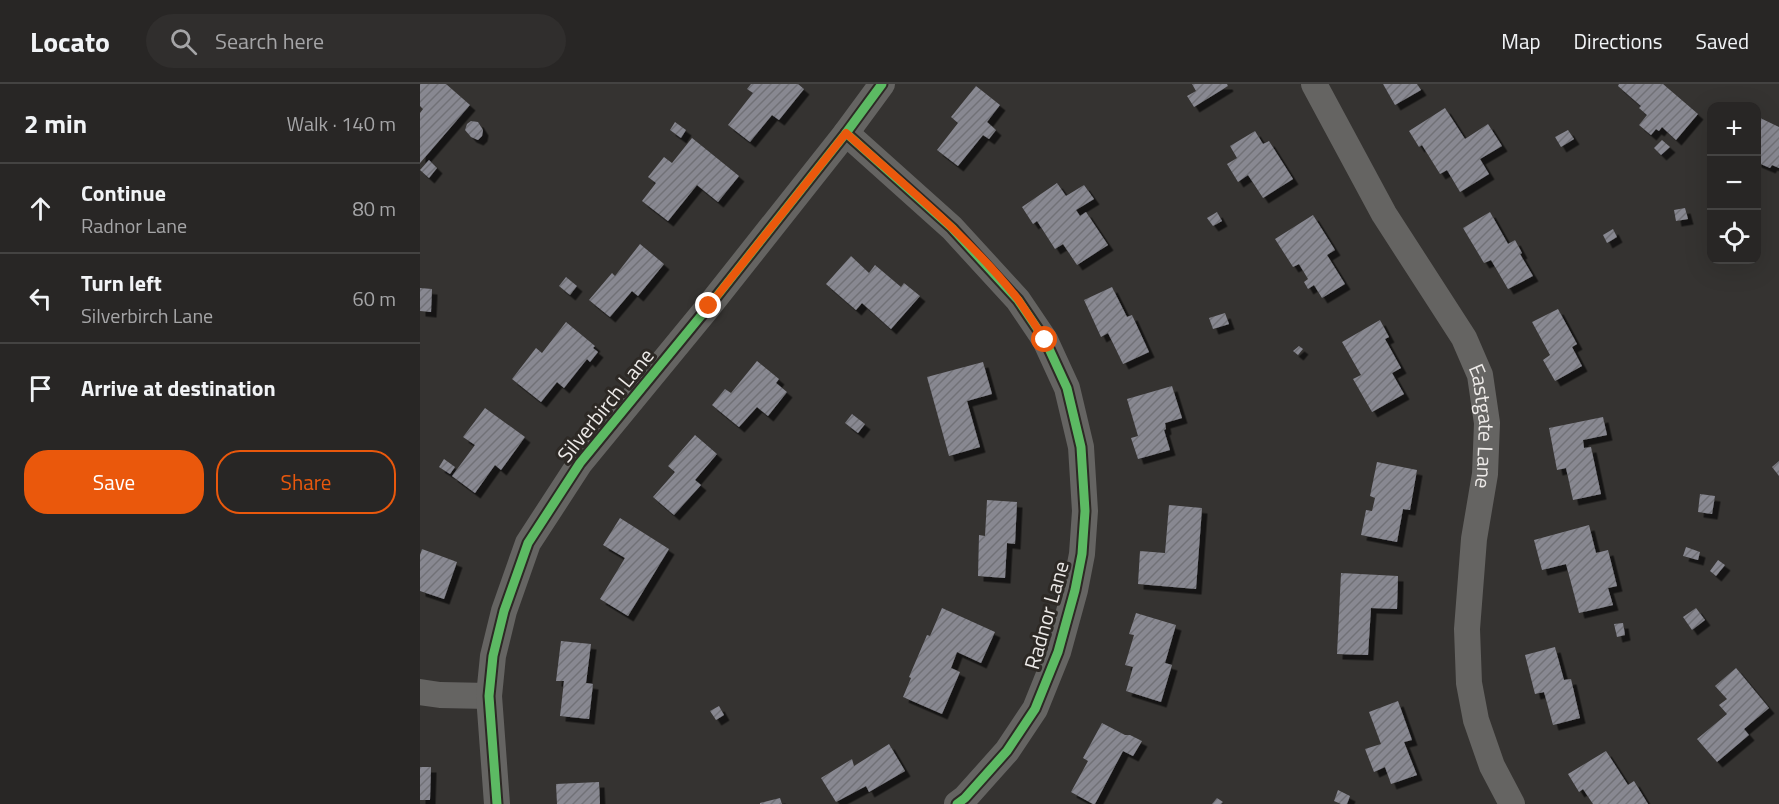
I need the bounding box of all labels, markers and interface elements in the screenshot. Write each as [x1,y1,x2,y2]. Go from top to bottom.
search box [146,14,566,68]
text: Locato [30,20,110,63]
text: Search here [215,24,324,58]
icon: search [167,25,200,58]
text: Map [1501,25,1541,57]
text: Directions [1574,25,1663,57]
text: Saved [1696,25,1749,57]
map controls [1707,102,1761,264]
button: + [1707,102,1761,156]
text: 2 min [24,104,87,143]
text: Walk · 140 m [287,108,396,139]
button: − [1707,156,1761,210]
text: Continue [81,176,166,210]
icon: ahead [24,192,57,225]
text: 80 m [352,193,396,224]
text: Radnor Lane [81,210,187,241]
button: locate [1707,210,1761,264]
text: Turn left [81,266,162,300]
icon: left [24,282,57,315]
text: 60 m [352,283,396,314]
route end [695,292,721,318]
text: Silverbirch Lane [81,300,213,331]
route start [1031,326,1057,352]
street label: Silverbirch Lane [549,341,661,469]
street label: Eastgate Lane [1461,358,1503,491]
text: Arrive at destination [81,371,276,405]
icon: arrive [24,372,57,405]
button: Save [24,450,204,514]
button: Share [216,450,396,514]
street label: Radnor Lane [1015,557,1077,673]

